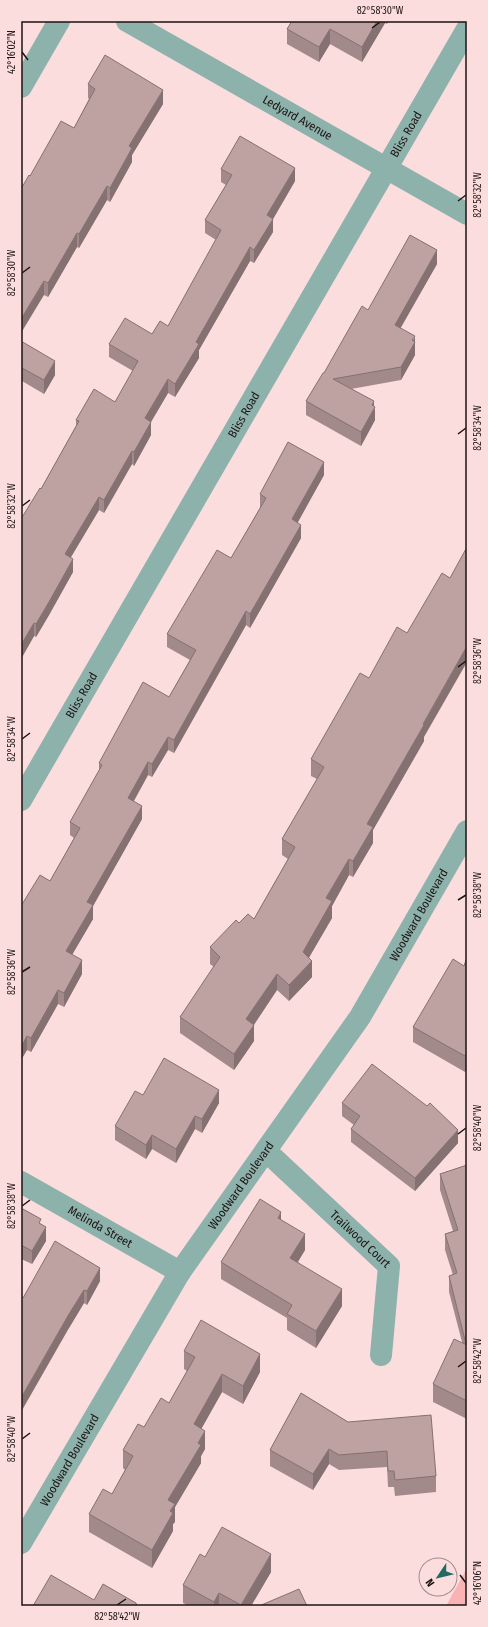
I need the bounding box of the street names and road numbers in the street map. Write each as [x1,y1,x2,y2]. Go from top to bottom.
street label: Ledyard Avenue [260,92,335,143]
street label: Bliss Road [387,109,425,160]
street label: Bliss Road [225,389,263,440]
street label: Bliss Road [63,670,100,721]
street label: Woodward Boulevard [387,866,451,964]
street label: Woodward Boulevard [205,1139,277,1232]
street label: Melinda Street [66,1203,135,1251]
street label: Trailwood Court [327,1208,393,1271]
street label: Woodward Boulevard [37,1412,102,1509]

